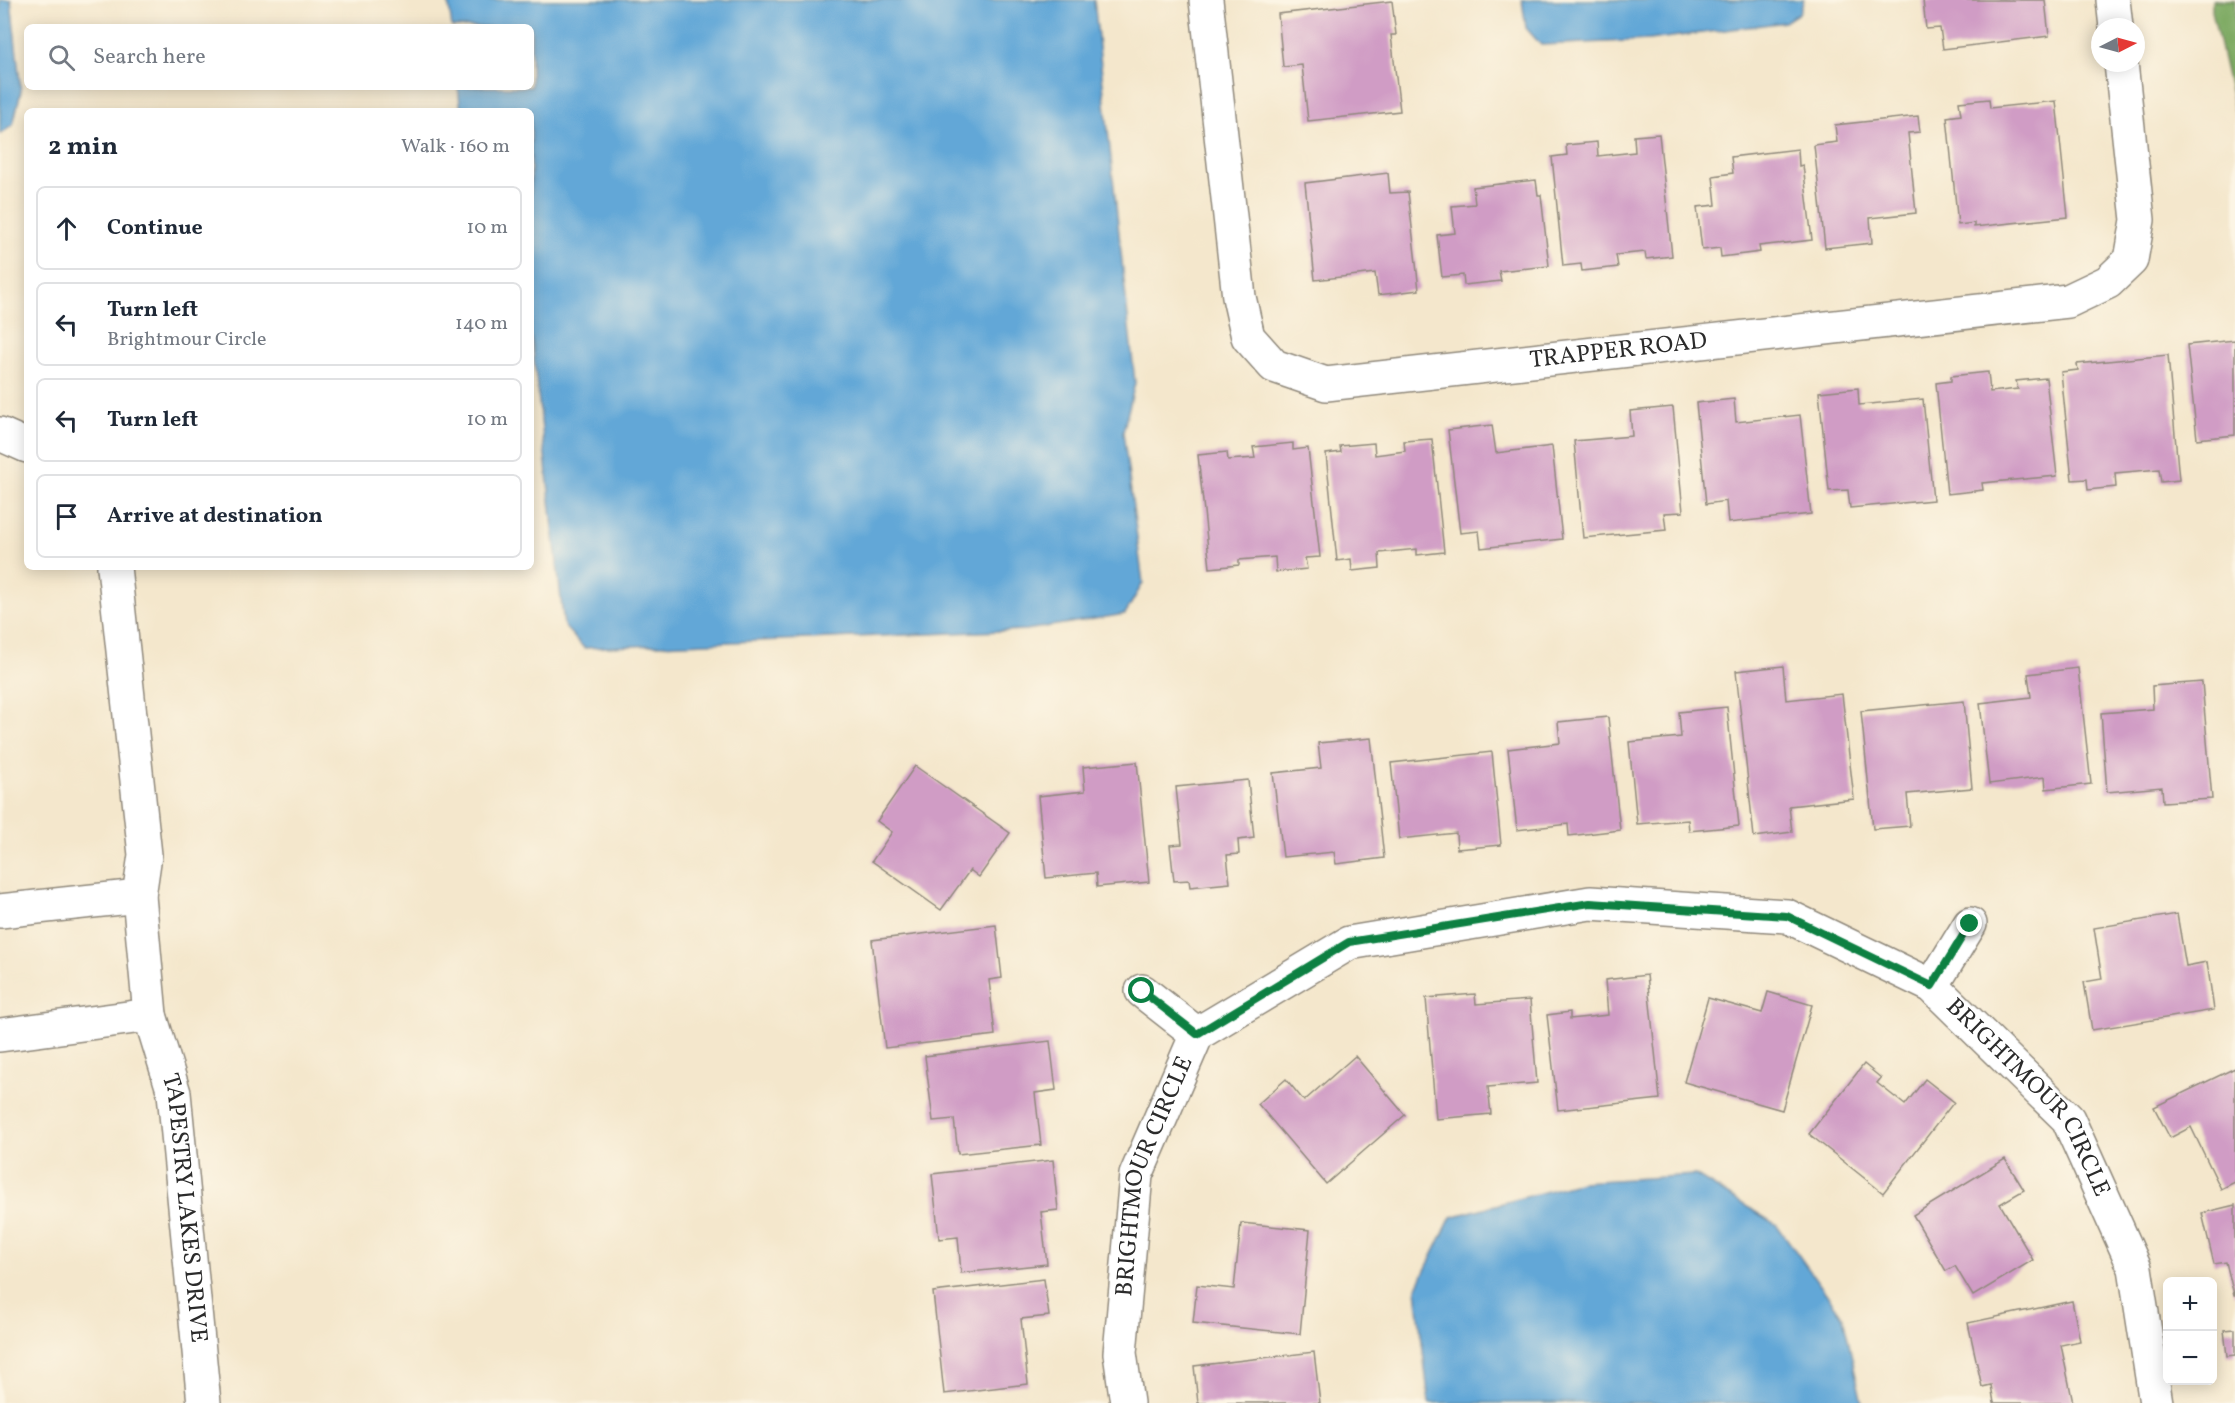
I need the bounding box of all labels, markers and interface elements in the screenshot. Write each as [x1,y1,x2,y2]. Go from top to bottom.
north arrow [2091,18,2145,72]
search box [24,24,534,90]
icon: search [45,41,78,74]
text: Search here [93,42,206,73]
text: 2 min [48,129,118,165]
text: Walk · 160 m [401,133,510,161]
icon: ahead [50,212,83,245]
text: Continue [107,213,203,244]
text: 10 m [467,214,508,242]
text: Turn left [107,295,198,326]
icon: left [50,308,83,341]
text: 140 m [455,310,508,338]
street label: TRAPPER ROAD [1528,324,1709,378]
text: Brightmour Circle [107,326,266,354]
icon: left [50,404,83,437]
text: Turn left [107,405,198,436]
text: 10 m [467,406,508,434]
icon: arrive [50,500,83,533]
text: Arrive at destination [107,501,323,532]
route end [1956,910,1982,936]
route start [1128,977,1154,1003]
street label: BRIGHTMOUR CIRCLE [1938,991,2118,1202]
street label: BRIGHTMOUR CIRCLE [1108,1051,1202,1298]
street label: TAPESTRY LAKES DRIVE [152,1069,215,1344]
map controls [2163,1277,2217,1385]
button: + [2163,1277,2217,1331]
button: − [2163,1331,2217,1385]

